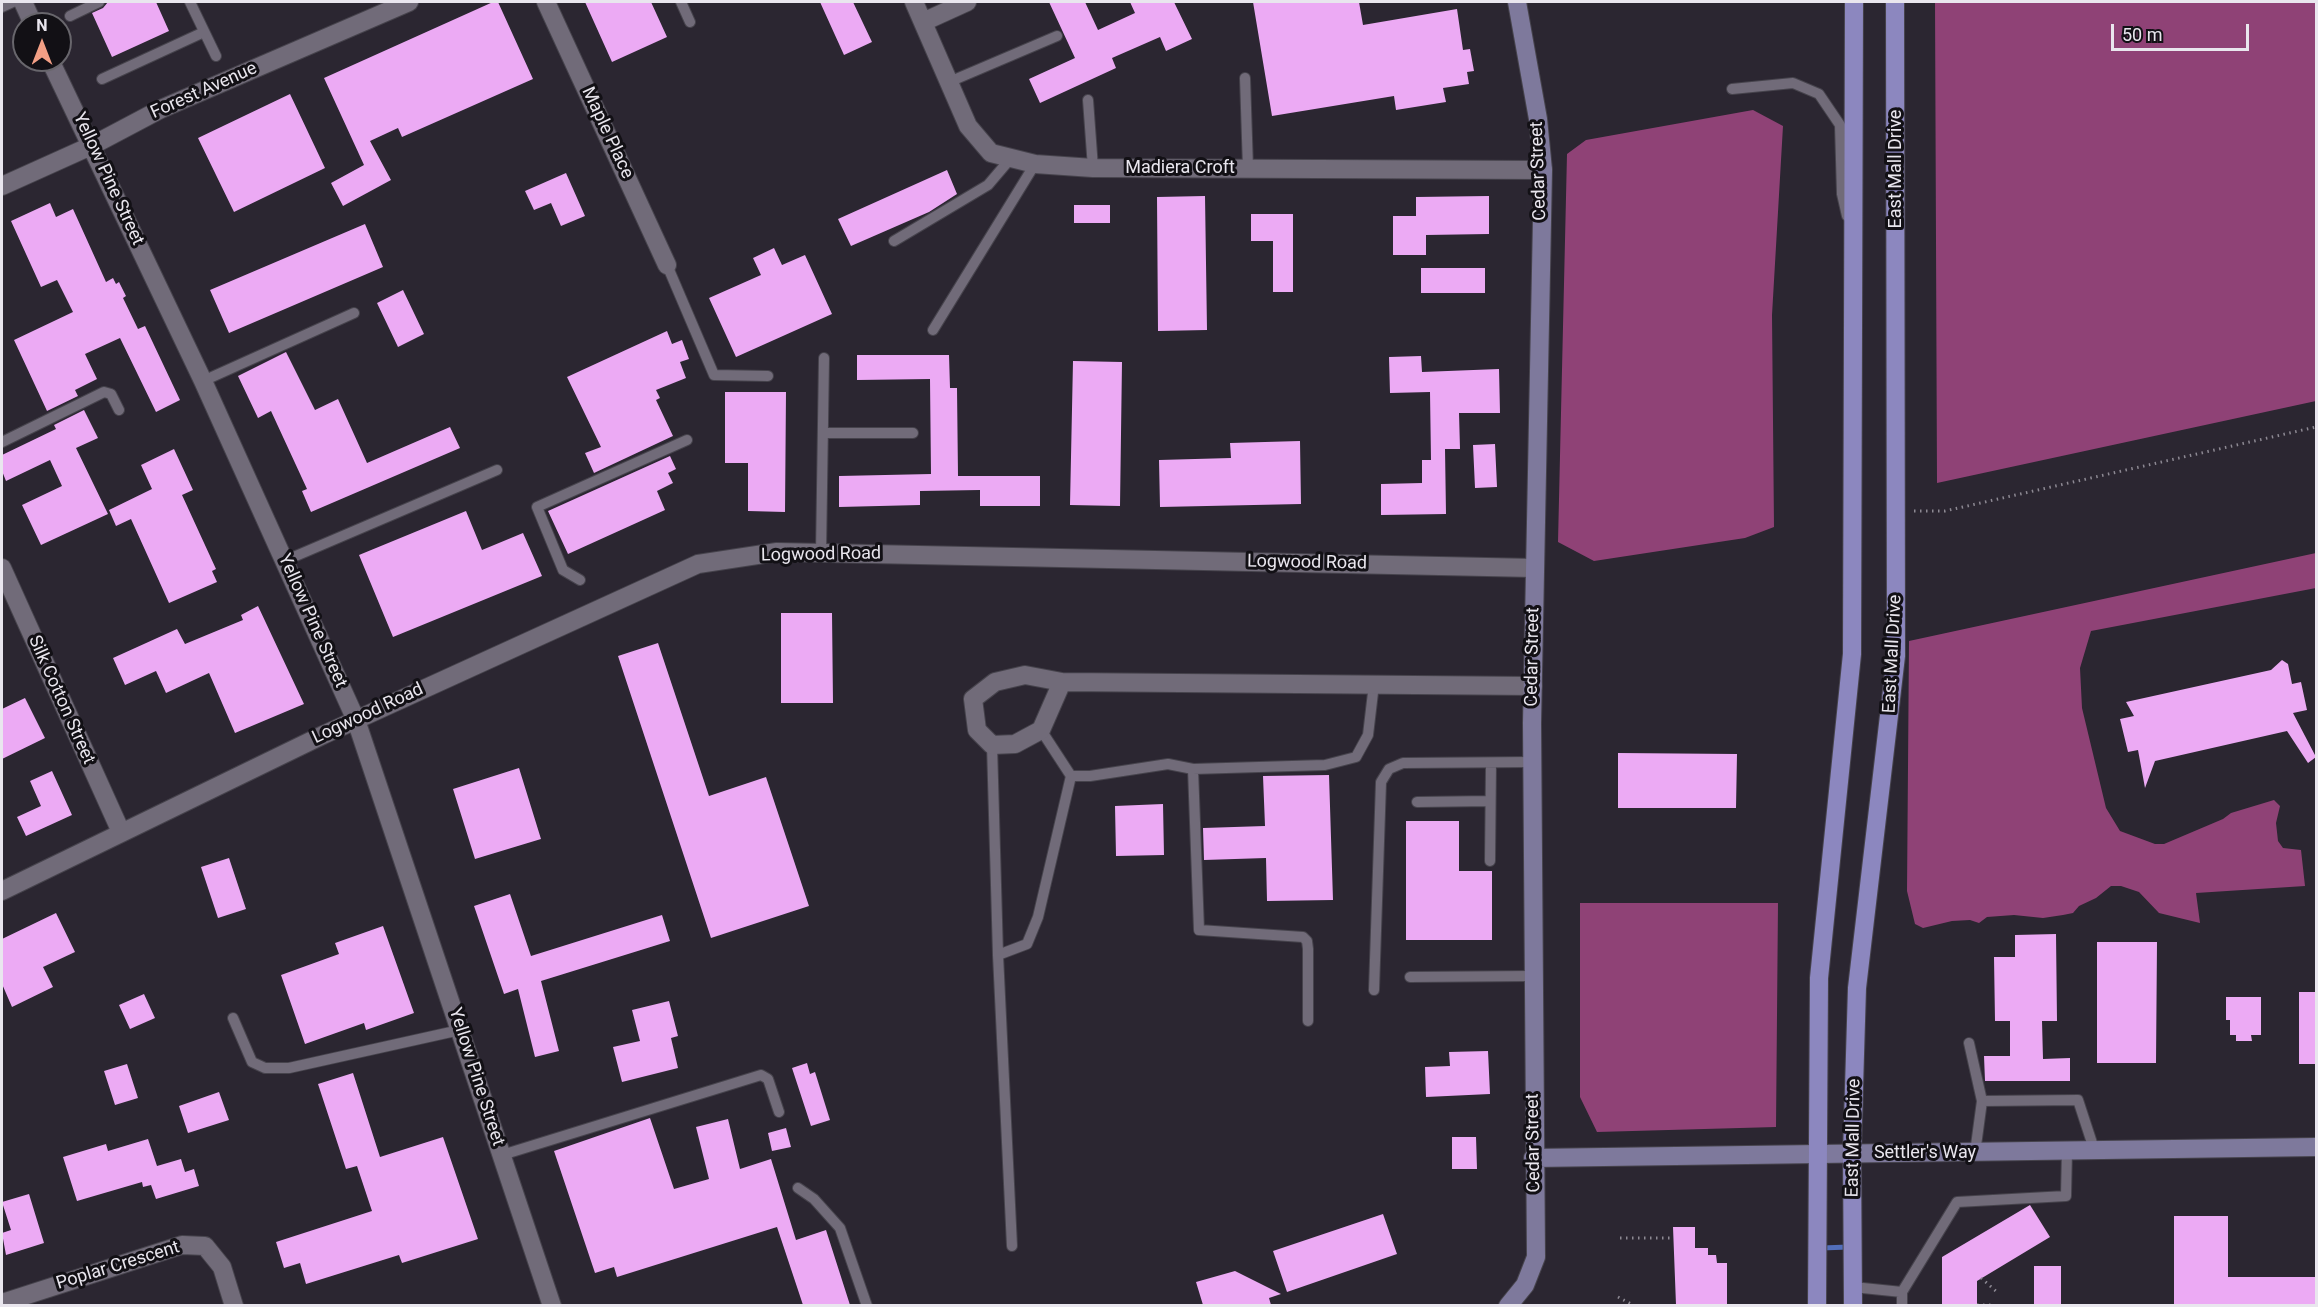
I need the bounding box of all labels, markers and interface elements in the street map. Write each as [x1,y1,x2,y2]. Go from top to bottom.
north arrow [12,12,72,72]
scale bar [2114,12,2252,50]
text: N [36,16,48,35]
text: 50 m [2122,24,2162,45]
street label: Forest Avenue [148,58,260,124]
street label: Maple Place [576,84,638,182]
street label: Yellow Pine Street [68,109,148,249]
street label: East Mall Drive [1885,110,1907,228]
street label: Cedar Street [1526,121,1552,221]
street label: Madiera Croft [1125,157,1235,179]
street label: Logwood Road [761,543,881,567]
street label: Yellow Pine Street [273,551,351,691]
street label: Logwood Road [1247,551,1367,575]
street label: East Mall Drive [1879,594,1907,714]
street label: Cedar Street [1521,607,1545,707]
street label: Silk Cotton Street [23,632,99,768]
street label: Logwood Road [309,679,427,749]
street label: Yellow Pine Street [443,1005,509,1149]
street label: East Mall Drive [1842,1078,1866,1198]
street label: Cedar Street [1522,1093,1546,1193]
street label: Settler's Way [1874,1142,1976,1164]
street label: Poplar Crescent [54,1237,182,1295]

